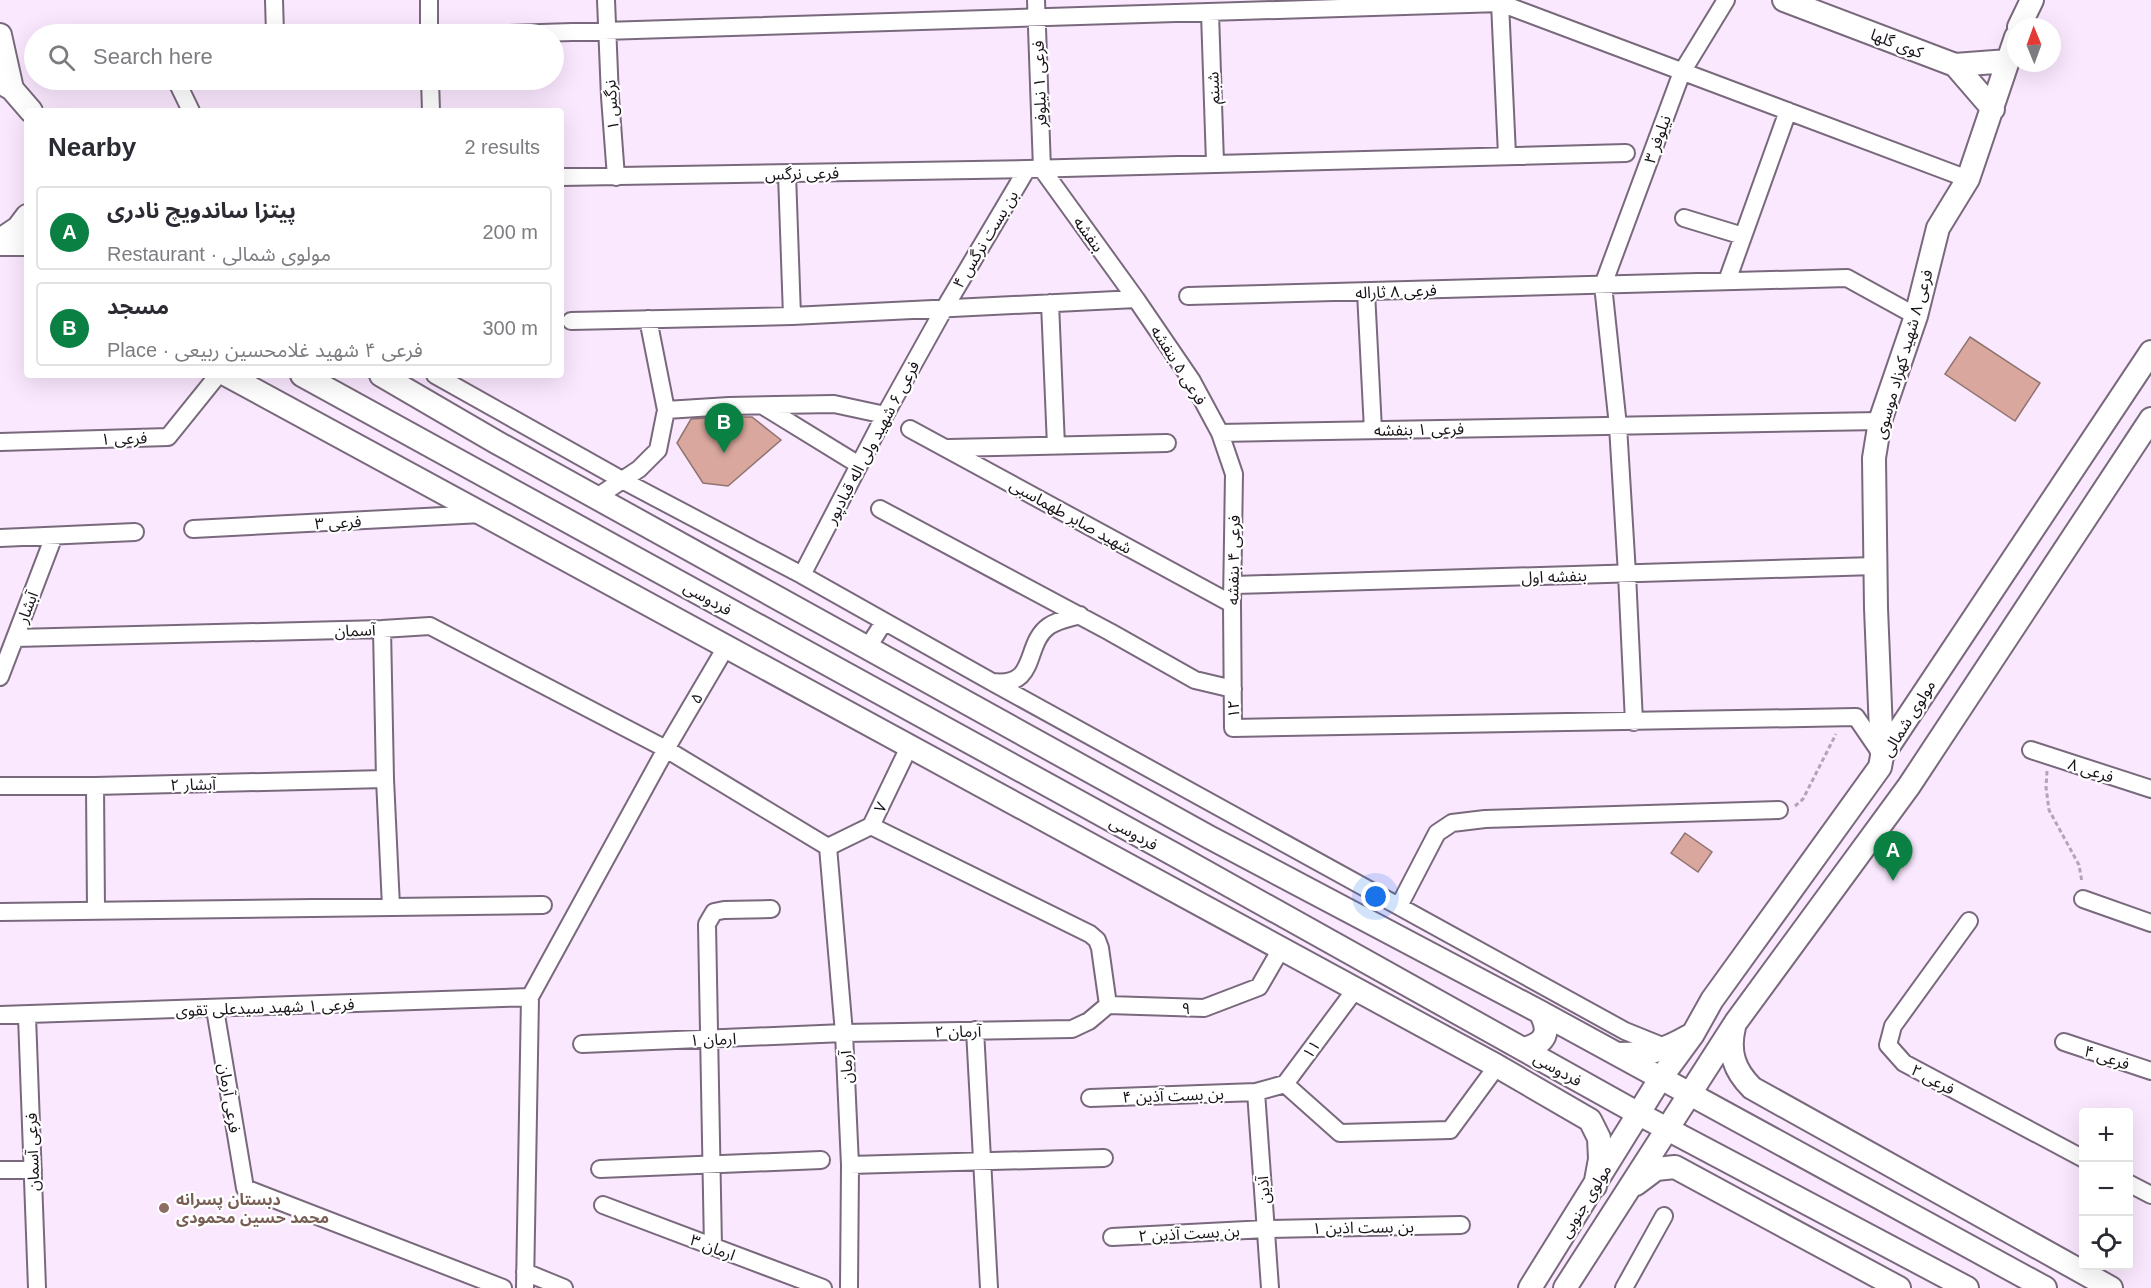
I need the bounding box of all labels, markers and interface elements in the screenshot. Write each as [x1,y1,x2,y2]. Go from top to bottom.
north arrow [2007,18,2061,72]
search box [24,24,564,90]
street label: کوی گلها [1868,26,1926,62]
street label: فرعی ۱ نیلوفر [1029,40,1051,129]
icon: search [45,41,78,74]
text: Search here [93,44,213,69]
street label: شبنم [1204,71,1227,105]
street label: نرگس ۱ [601,79,623,131]
street label: نیلوفر ۳ [1641,113,1675,166]
text: Nearby [48,132,136,162]
text: 2 results [464,136,540,158]
street label: فرعی نرگس [765,164,839,184]
street label: بن بست نرگس ۴ [950,187,1022,292]
text: پیتزا ساندویچ نادری [107,198,296,223]
street label: بنفشه [1070,213,1107,255]
text: A [62,221,77,243]
text: 200 m [482,221,538,243]
text: Restaurant · مولوی شمالی [107,243,331,265]
street label: فرعی ۸ شهید کهزاد موسوی [1871,268,1937,441]
street label: فرعی ۸ ثاراله [1355,282,1437,302]
text: مسجد [107,294,169,319]
text: B [62,317,77,339]
text: 300 m [482,317,538,339]
street label: فرعی ۵ بنفشه [1147,323,1210,408]
text: Place · فرعی ۴ شهید غلامحسین ربیعی [107,339,423,361]
street label: فرعی ۶ شهید ولی اله قبادپور [822,358,924,528]
pin: B [704,404,744,453]
street label: فرعی ۱ بنفشه [1374,420,1464,440]
street label: فرعی ۱ [100,429,148,449]
street label: شهید صابر طهماسبی [1006,476,1135,558]
street label: فرعی ۳ [314,513,362,533]
street label: فرعی ۴ بنفشه [1224,515,1244,605]
street label: بنفشه اول [1521,567,1587,588]
street label: فردوسی [680,578,735,619]
street label: آبشار [13,588,43,627]
street label: آسمان [334,621,377,641]
street label: مولوی شمالی [1878,677,1939,760]
street label: ۵ [687,690,706,707]
street label: ۱۲ [1225,700,1242,718]
street label: فرعی ۸ [2066,755,2116,787]
street label: آبشار ۲ [170,776,217,794]
street label: ۷ [871,799,890,815]
street label: فردوسی [1106,813,1161,854]
pin: A [1874,832,1912,881]
your location [1361,882,1390,911]
street label: فرعی ۱ شهید سیدعلی تقوی [175,996,355,1020]
street label: ۹ [1181,1000,1191,1017]
street label: آرمان ۲ [935,1023,983,1041]
street label: ارمان ۱ [689,1030,737,1050]
street label: ۱۱ [1299,1037,1324,1062]
street label: فرعی ۴ [2082,1042,2132,1074]
street label: آرمان [837,1049,857,1084]
street label: فردوسی [1530,1049,1585,1090]
street label: فرعی ۲ [1908,1061,1957,1099]
street label: فرعی آرمان [215,1062,243,1134]
street label: بن بست آذین ۴ [1122,1085,1224,1107]
map controls [2079,1108,2133,1270]
button: + [2079,1108,2133,1162]
street label: فرعی آسمان [23,1112,43,1192]
street label: مولوی جنوبی [1556,1162,1615,1241]
button: − [2079,1162,2133,1216]
street label: آذین [1254,1174,1274,1204]
place label: دبستان پسرانه محمد حسین محمودی [176,1191,329,1227]
marker: دبستان پسرانه محمد حسین محمودی [157,1201,171,1215]
button: locate [2079,1216,2133,1270]
street label: بن بست اذین ۱ [1312,1218,1414,1238]
street label: بن بست آذین ۲ [1138,1222,1240,1246]
street label: ارمان ۳ [688,1231,738,1265]

